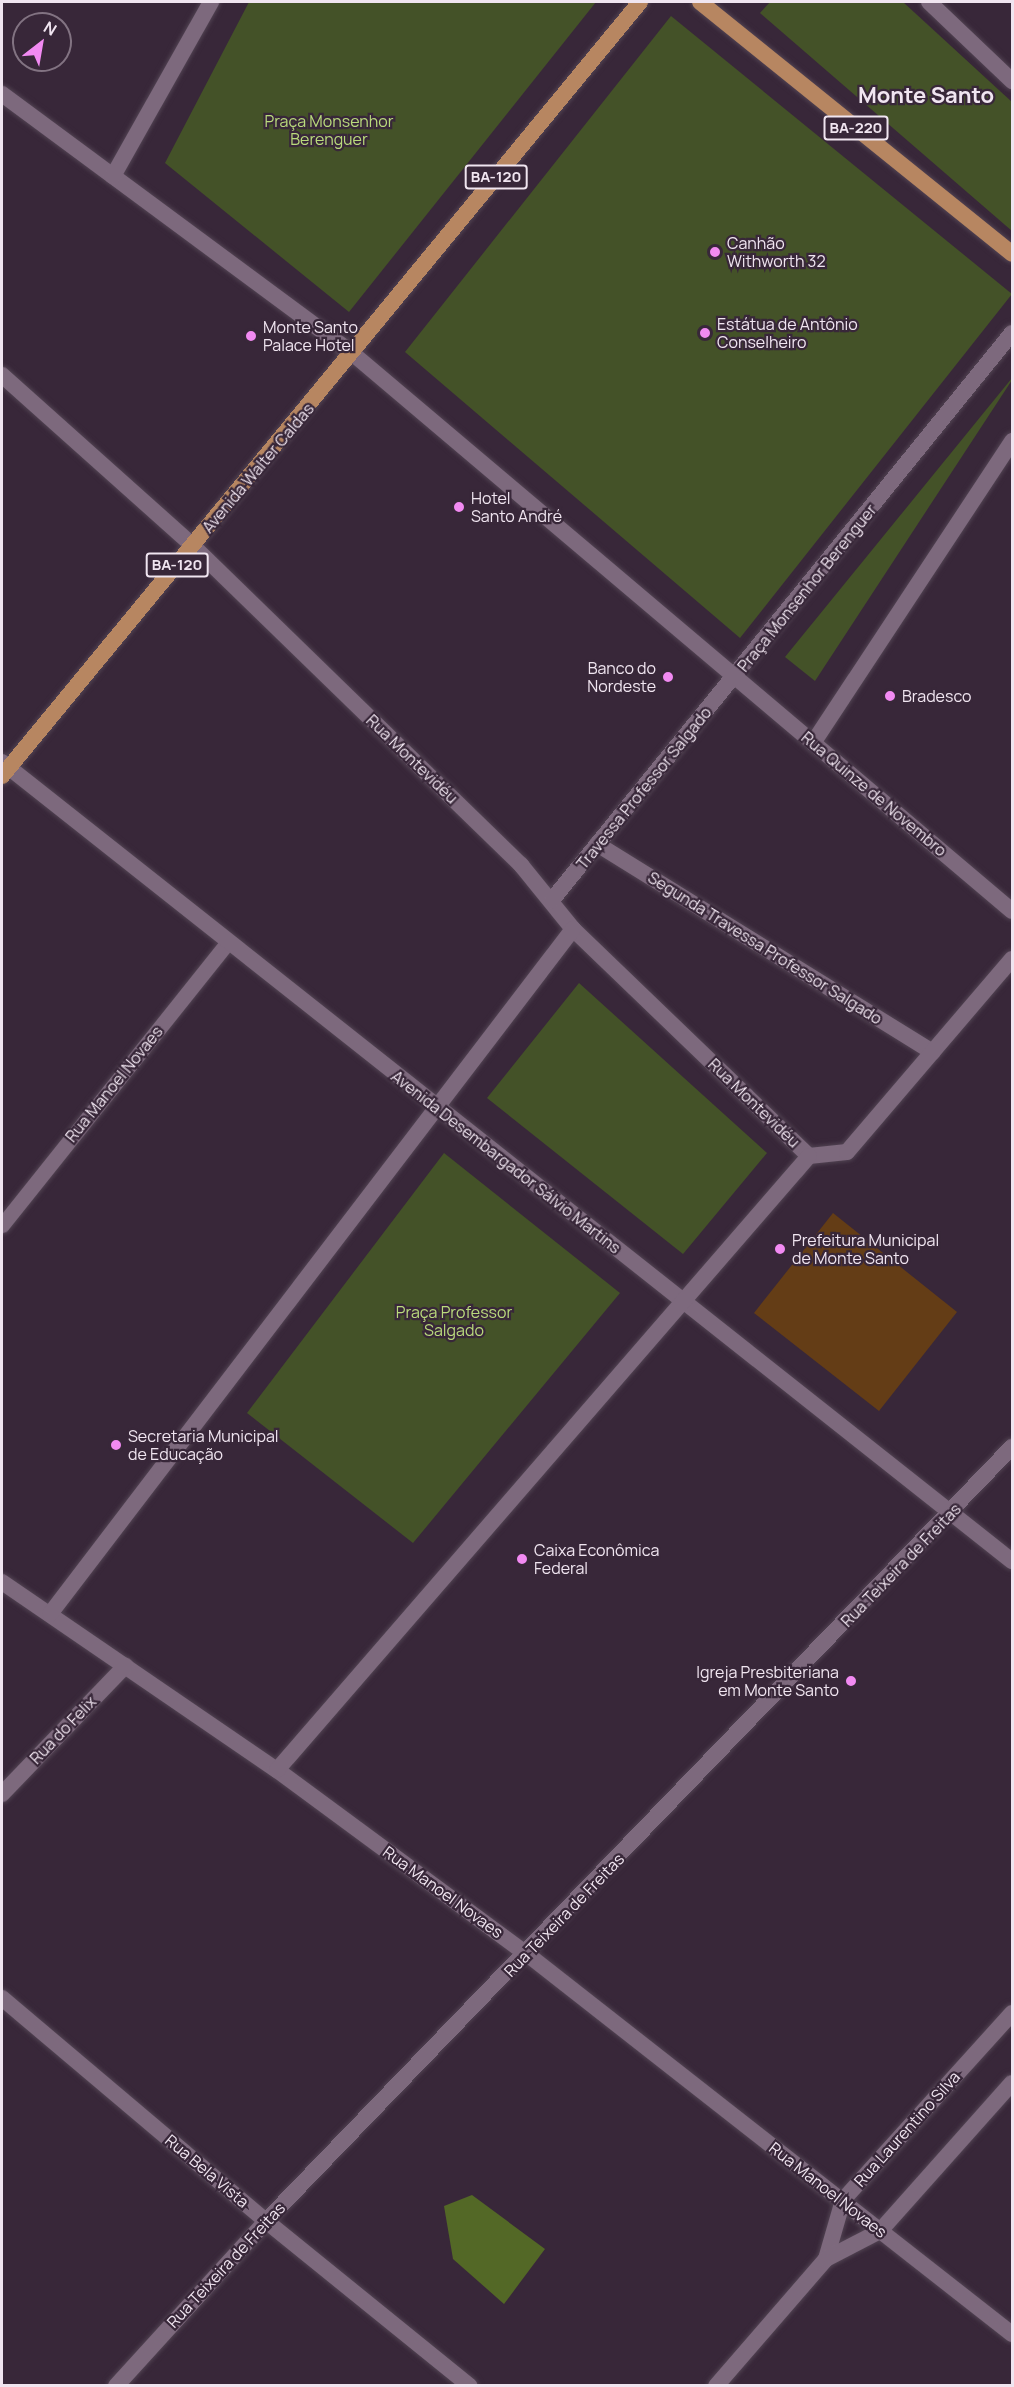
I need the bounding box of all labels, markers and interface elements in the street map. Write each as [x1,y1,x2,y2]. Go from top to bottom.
north arrow [12,12,72,72]
text: N [40,16,61,41]
district label: Monte Santo [858,83,994,109]
park label: Praça Monsenhor Berenguer [264,111,394,149]
road number: BA-220 [823,116,889,140]
road number: BA-120 [464,165,528,189]
place label: Canhão Withworth 32 [727,233,826,271]
marker: Canhão Withworth 32 [708,245,722,259]
place label: Estátua de Antônio Conselheiro [717,314,858,352]
place label: Monte Santo Palace Hotel [263,317,358,355]
marker: Estátua de Antônio Conselheiro [698,326,712,340]
marker: Monte Santo Palace Hotel [244,329,258,343]
street label: Avenida Walter Caldas [198,399,318,537]
place label: Hotel Santo André [471,488,562,526]
marker: Hotel Santo André [452,500,466,514]
street label: Praça Monsenhor Berenguer [734,500,880,676]
road number: BA-120 [146,553,208,577]
place label: Banco do Nordeste [587,658,656,696]
marker: Banco do Nordeste [661,670,675,684]
place label: Bradesco [902,686,971,706]
marker: Bradesco [883,689,897,703]
street label: Travessa Professor Salgado [573,703,715,873]
street label: Rua Montevidéu [362,711,462,807]
street label: Rua Quinze de Novembro [798,728,950,860]
street label: Segunda Travessa Professor Salgado [644,868,886,1028]
street label: Rua Manoel Novaes [61,1022,167,1146]
street label: Rua Montevidéu [704,1055,804,1151]
street label: Avenida Desembargador Sálvio Martins [388,1067,624,1257]
place label: Prefeitura Municipal de Monte Santo [792,1230,939,1268]
marker: Prefeitura Municipal de Monte Santo [773,1242,787,1256]
park label: Praça Professor Salgado [396,1302,512,1340]
place label: Secretaria Municipal de Educação [128,1426,279,1464]
marker: Secretaria Municipal de Educação [109,1438,123,1452]
street label: Rua Teixeira de Freitas [837,1499,965,1631]
place label: Caixa Econômica Federal [534,1540,659,1578]
marker: Caixa Econômica Federal [515,1552,529,1566]
place label: Igreja Presbiteriana em Monte Santo [696,1662,839,1700]
marker: Igreja Presbiteriana em Monte Santo [844,1674,858,1688]
street label: Rua do Felix [26,1692,100,1768]
street label: Rua Manoel Novaes [379,1842,507,1942]
street label: Rua Teixeira de Freitas [500,1849,628,1981]
street label: Rua Laurentino Silva [850,2067,964,2191]
street label: Rua Bela Vista [161,2130,253,2212]
street label: Rua Manoel Novaes [766,2138,890,2242]
street label: Rua Teixeira de Freitas [163,2198,289,2332]

